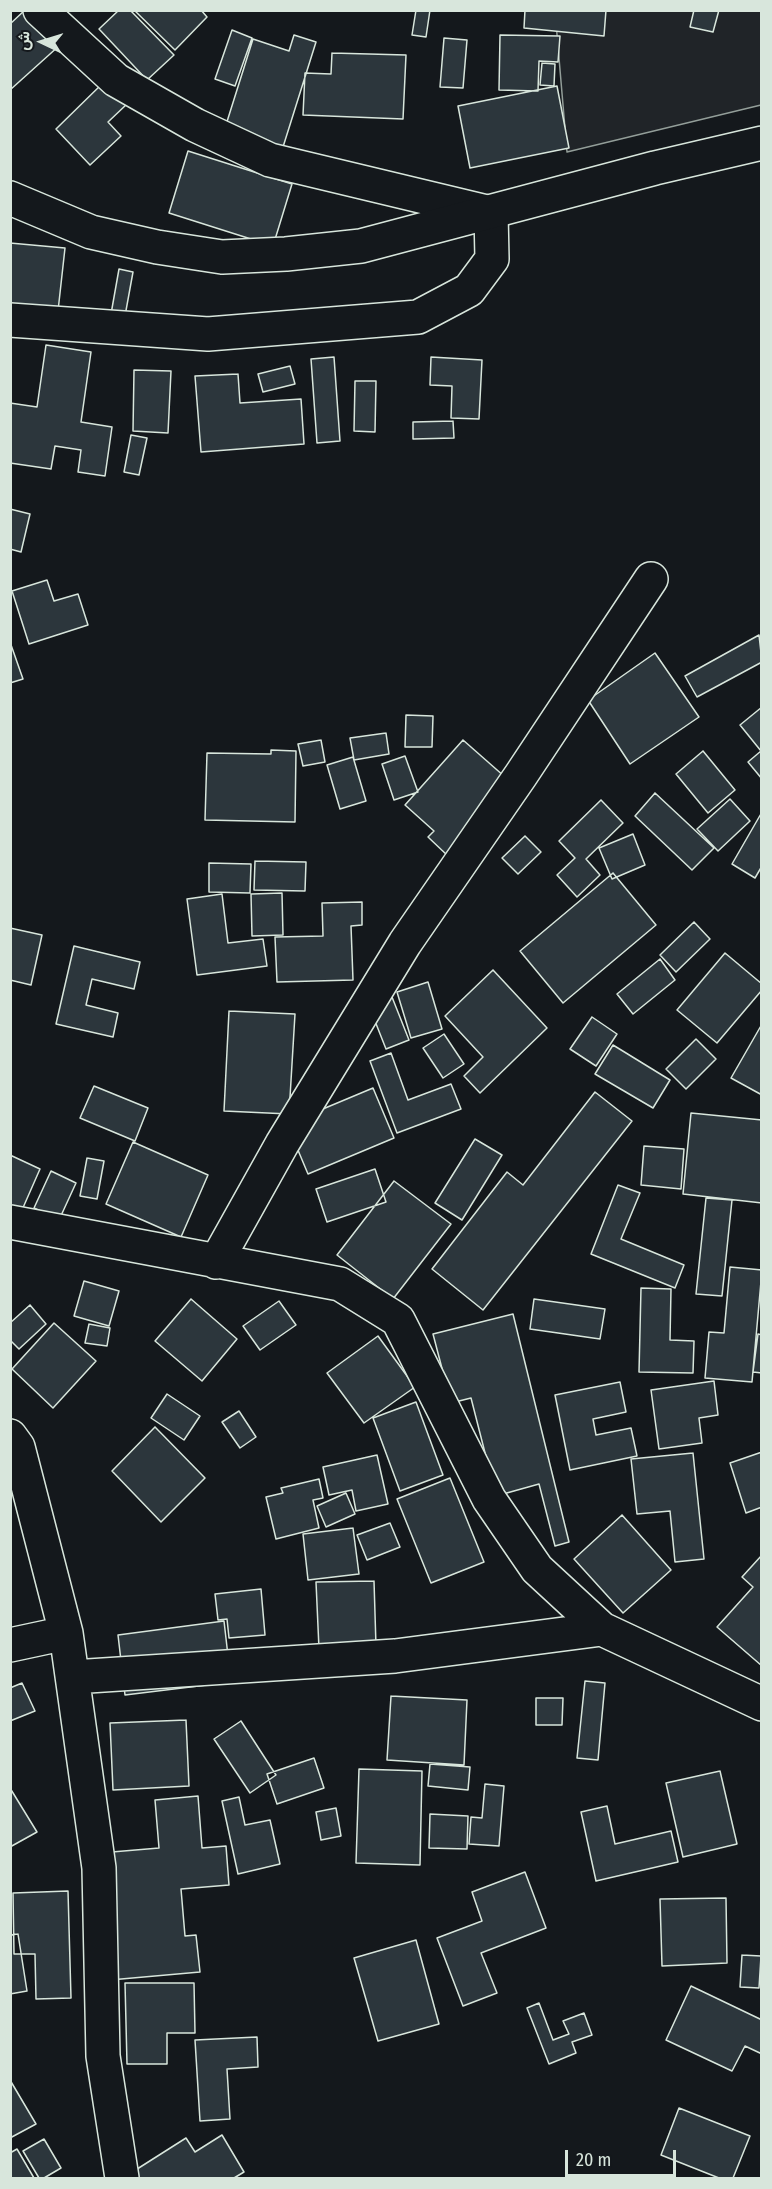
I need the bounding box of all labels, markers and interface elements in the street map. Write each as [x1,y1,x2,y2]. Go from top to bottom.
north arrow [12,12,72,72]
text: ش [13,30,34,51]
scale bar [568,2138,679,2176]
text: 20 m [576,2149,611,2171]

